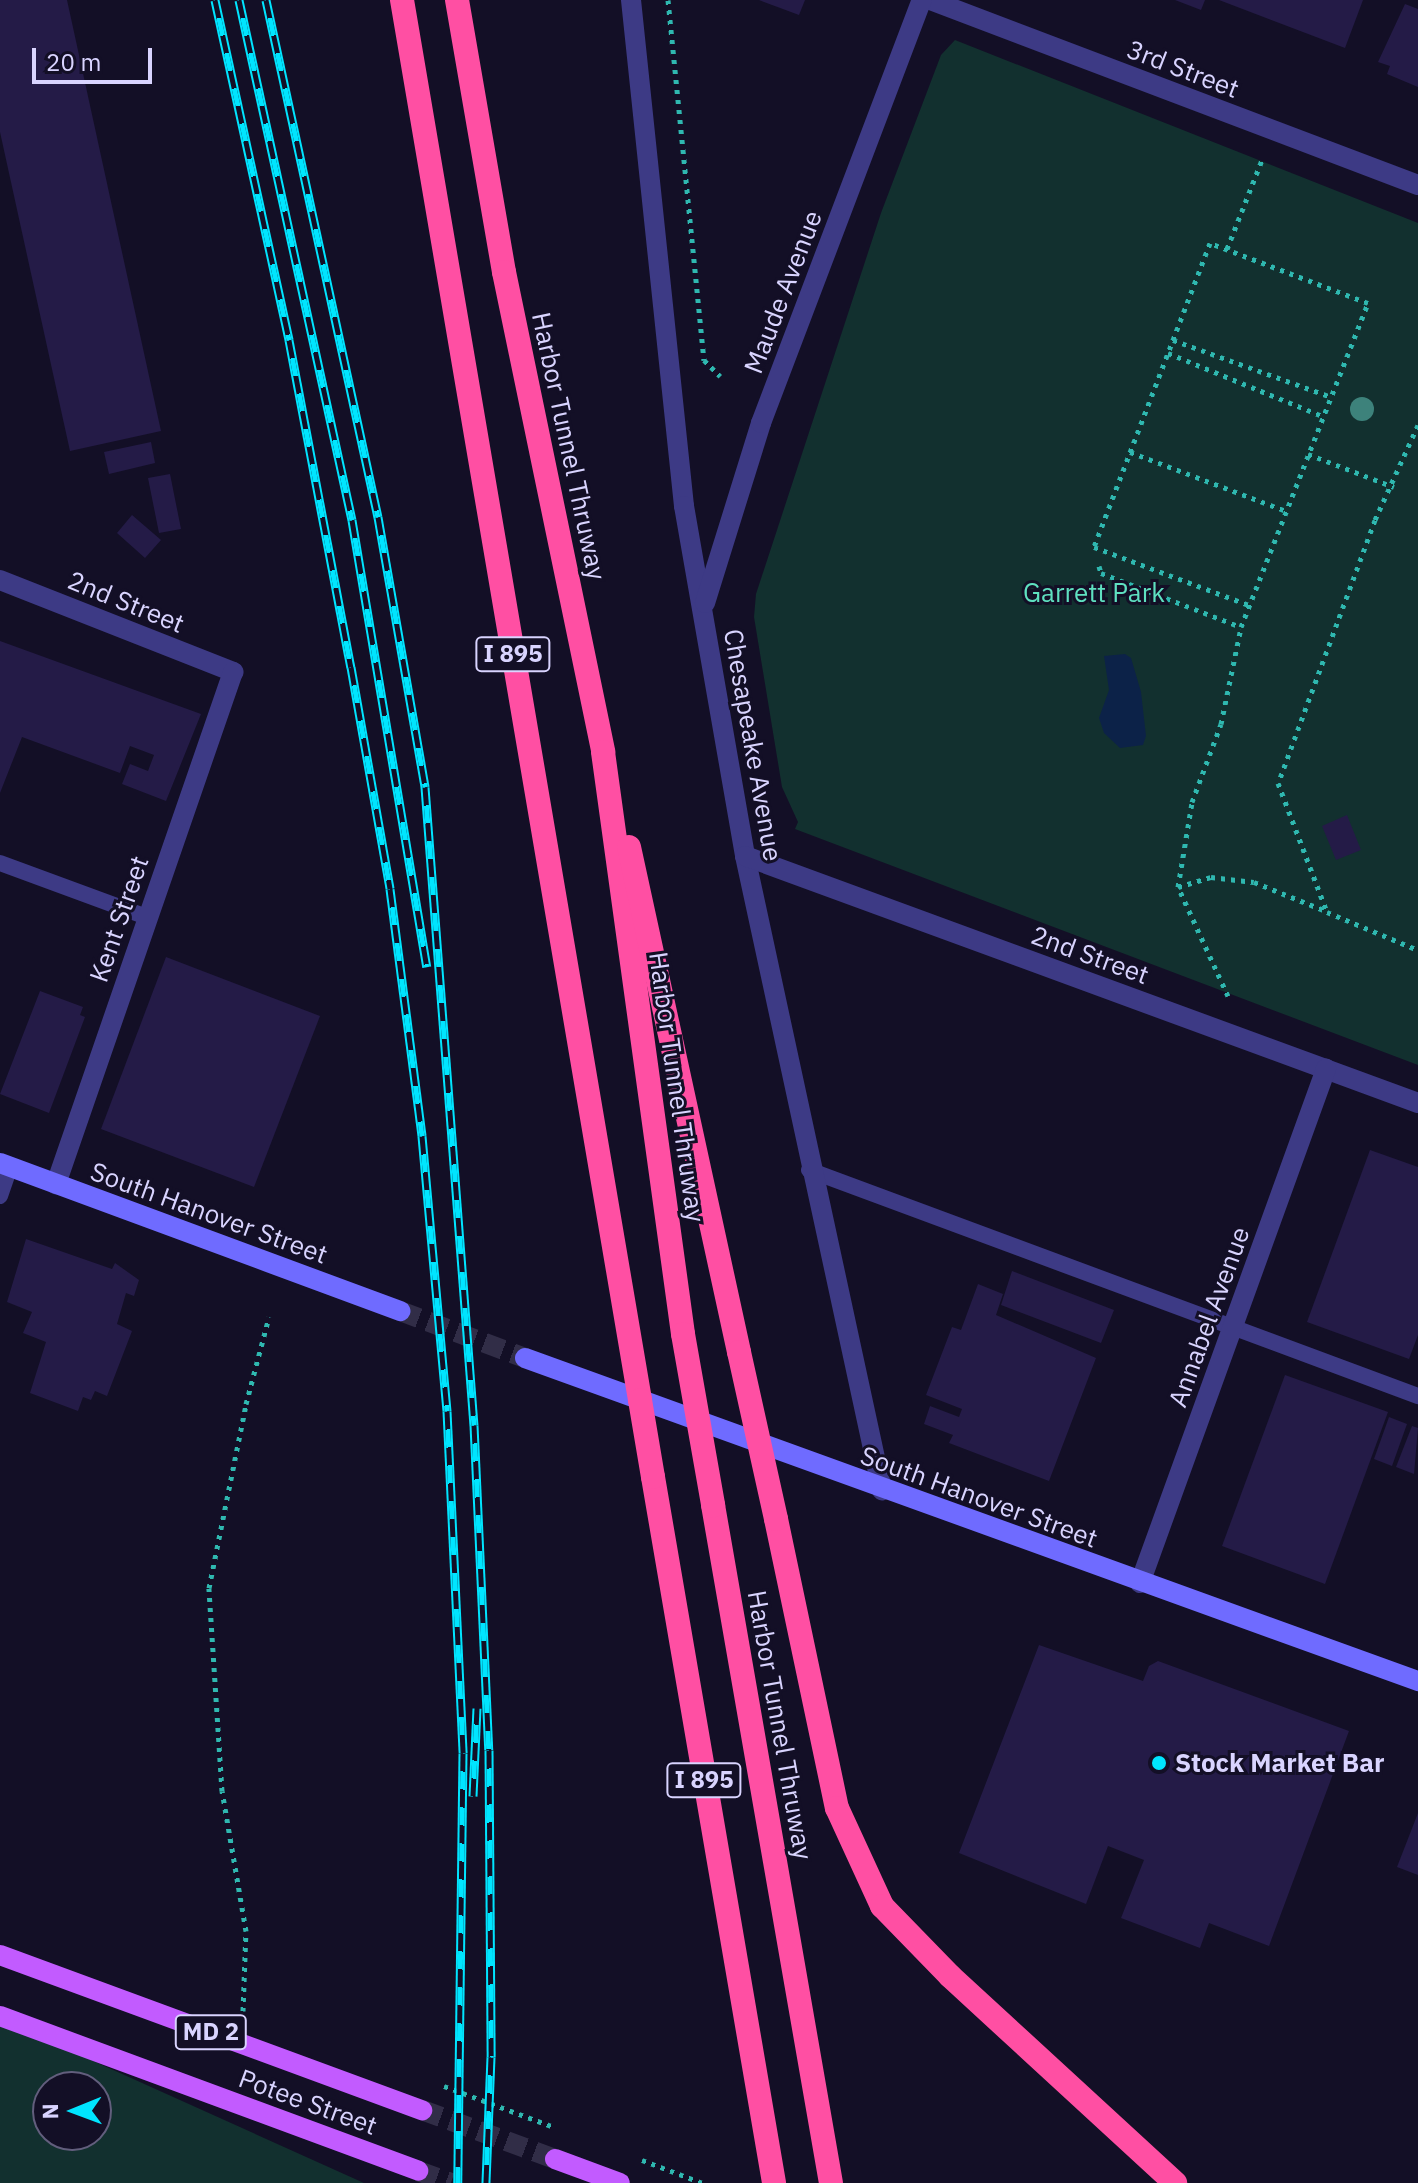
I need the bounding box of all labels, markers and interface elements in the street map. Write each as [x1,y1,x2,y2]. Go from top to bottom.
scale bar [36,32,156,82]
street label: 3rd Street [1123,33,1243,105]
text: 20 m [46,46,101,78]
street label: Maude Avenue [738,206,828,378]
street label: Harbor Tunnel Thruway [525,309,613,583]
street label: 2nd Street [63,565,189,639]
park label: Garrett Park [1023,577,1165,609]
street label: Chesapeake Avenue [717,626,789,864]
road number: I 895 [475,634,551,674]
street label: Kent Street [83,852,155,986]
street label: 2nd Street [1027,919,1153,991]
street label: Harbor Tunnel Thruway [643,950,711,1224]
street label: South Hanover Street [86,1156,332,1270]
street label: Annabel Avenue [1162,1223,1256,1411]
street label: South Hanover Street [856,1440,1102,1554]
street label: Harbor Tunnel Thruway [741,1588,819,1862]
place label: Stock Market Bar [1175,1747,1384,1779]
marker: Stock Market Bar [1150,1754,1168,1772]
road number: I 895 [666,1760,742,1800]
road number: MD 2 [173,2012,249,2052]
street label: Potee Street [235,2063,381,2141]
north arrow [32,2071,112,2151]
text: N [35,2103,64,2120]

